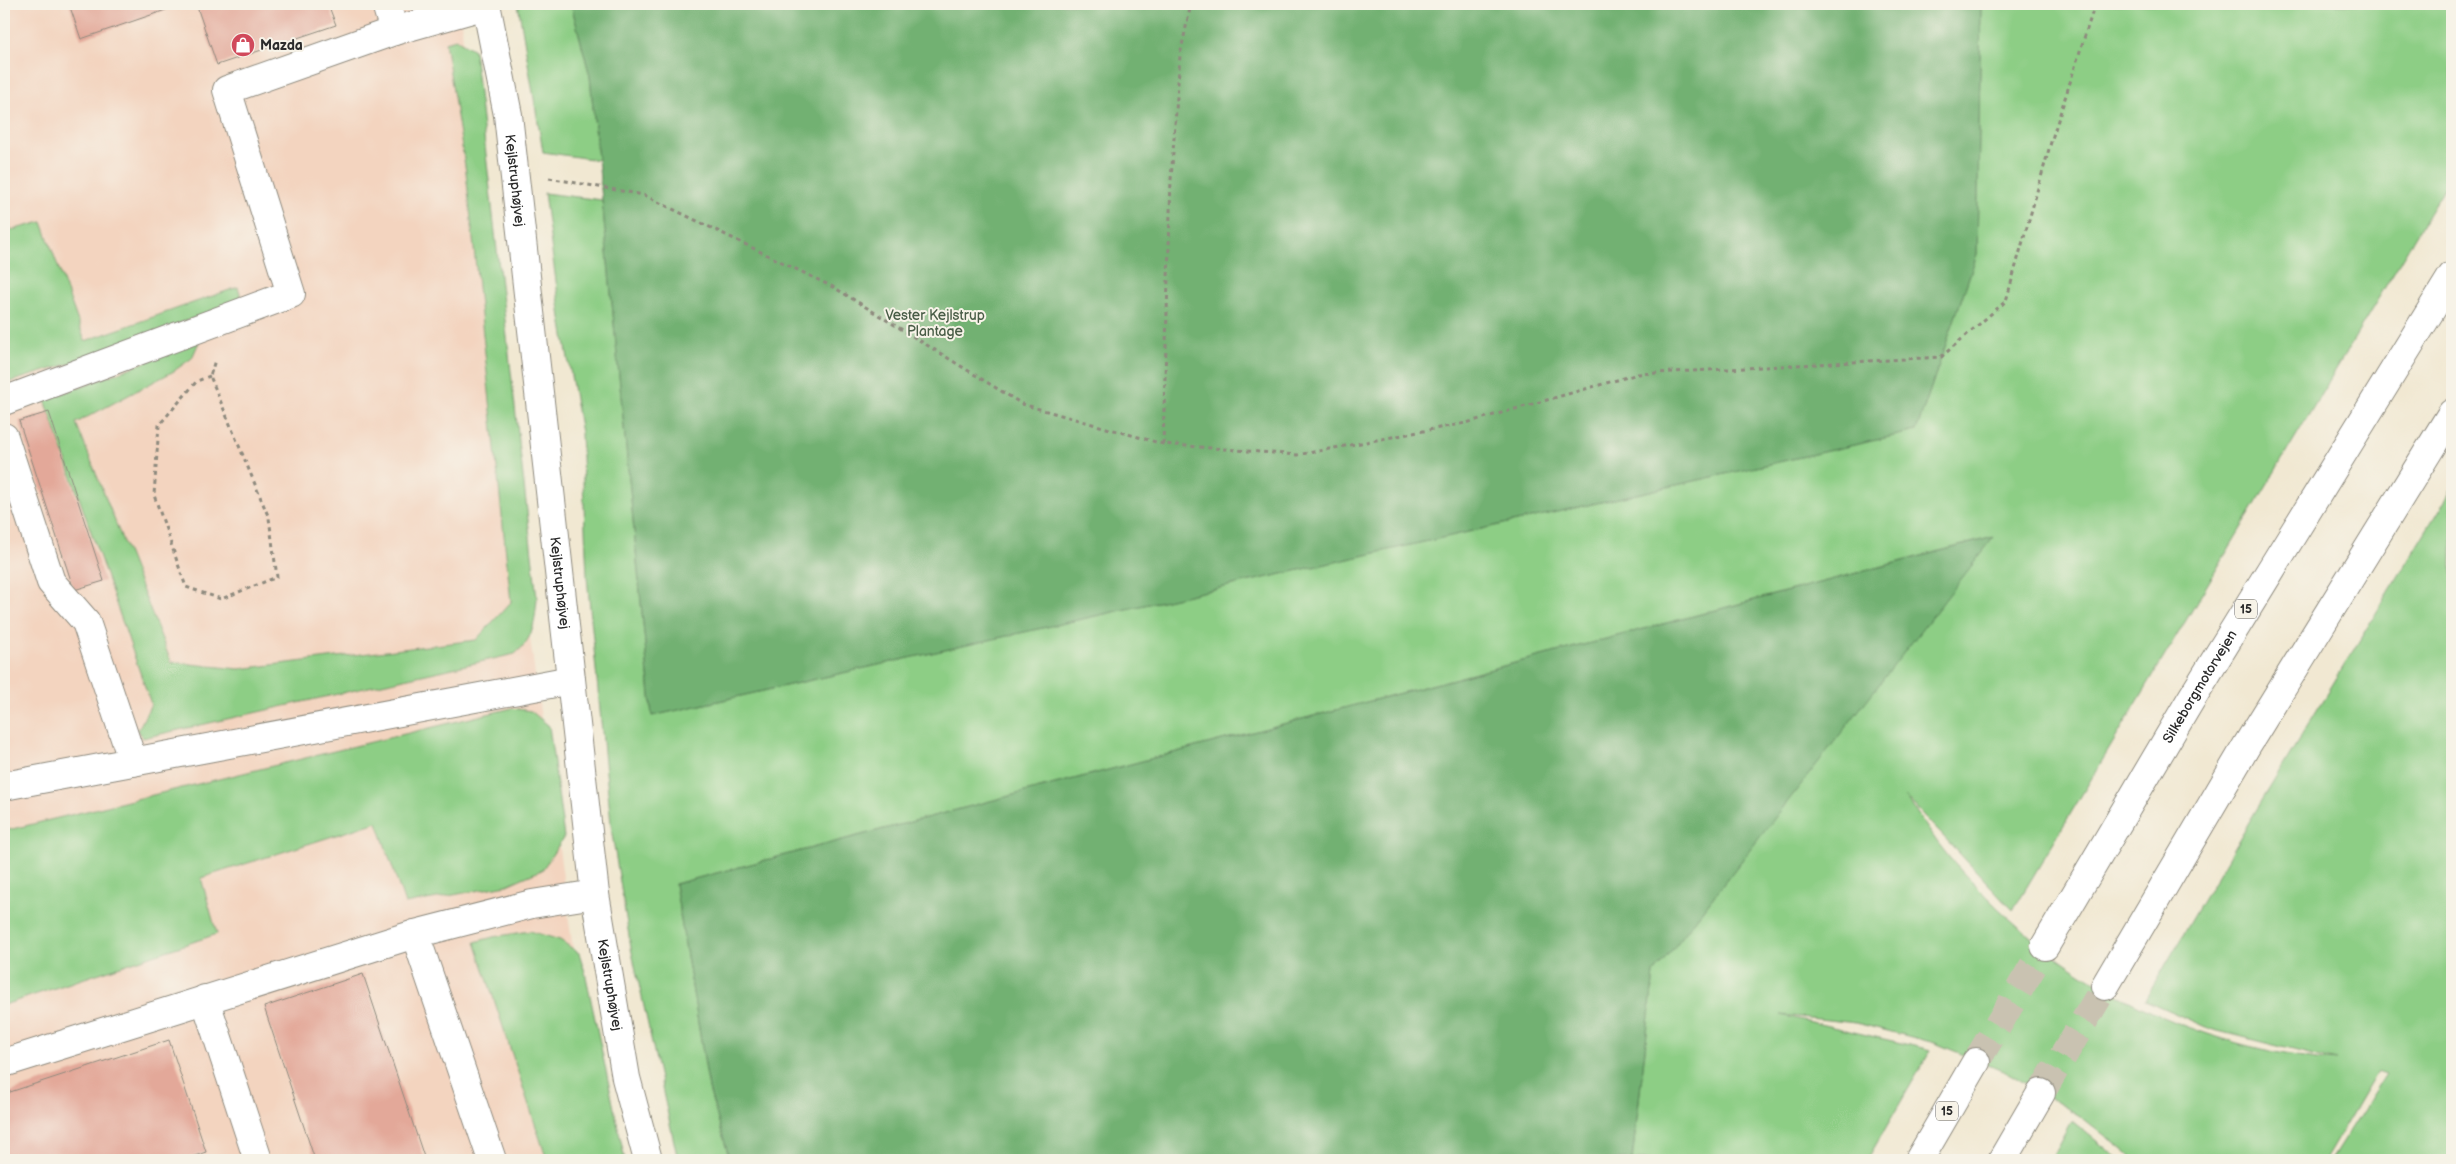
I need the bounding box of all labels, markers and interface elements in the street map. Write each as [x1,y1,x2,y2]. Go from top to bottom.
shop icon: Mazda [230,32,256,58]
place label: Mazda [260,37,303,54]
street label: Kejlstruphøjvej [501,133,528,228]
park label: Vester Kejlstrup Plantage [885,307,985,340]
street label: Kejlstruphøjvej [546,536,573,630]
road number: 15 [2235,600,2257,618]
street label: Silkeborgmotorvejen [2159,627,2241,746]
street label: Kejlstruphøjvej [594,938,626,1032]
road number: 15 [1936,1102,1958,1120]

